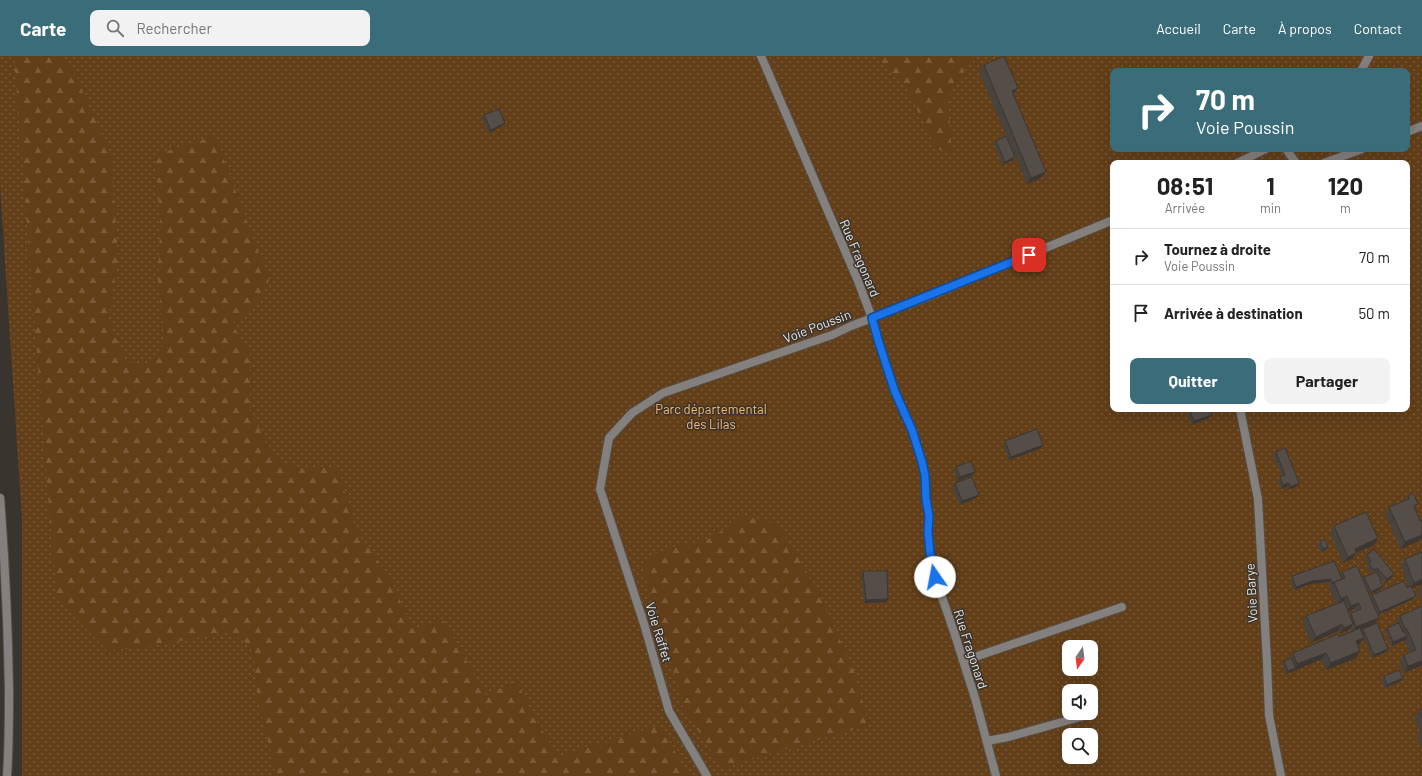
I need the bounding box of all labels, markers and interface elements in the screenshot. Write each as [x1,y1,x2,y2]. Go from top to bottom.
search box [90,10,370,46]
text: Carte [20,17,66,40]
icon: search [104,17,126,39]
text: Rechercher [136,19,212,37]
text: Accueil [1156,20,1201,37]
text: Carte [1223,20,1256,37]
text: À propos [1278,20,1332,37]
text: Contact [1354,20,1402,37]
text: 70 m [1196,82,1255,116]
icon: right [1130,84,1182,136]
text: Voie Poussin [1196,116,1294,138]
text: 08:51 [1157,171,1213,200]
text: 1 [1266,171,1275,200]
text: 120 [1328,171,1363,200]
text: Arrivée [1165,200,1205,216]
text: min [1260,200,1281,216]
text: m [1340,200,1351,216]
street label: Rue Fragonard [837,217,883,299]
pin [1012,238,1046,272]
text: Tournez à droite [1164,240,1271,258]
icon: arrive [1018,244,1040,266]
icon: right [1130,246,1152,268]
text: 70 m [1359,248,1390,266]
text: Voie Poussin [1164,258,1235,274]
icon: arrive [1130,302,1152,324]
text: Arrivée à destination [1164,304,1303,322]
text: 50 m [1358,304,1390,322]
street label: Voie Poussin [781,306,853,346]
button: Quitter [1130,358,1256,404]
button: Partager [1264,358,1390,404]
park label: Parc départemental des Lilas [655,401,767,432]
position arrow [914,556,956,598]
street label: Voie Barye [1241,563,1261,623]
street label: Voie Raffet [642,600,676,664]
street label: Rue Fragonard [951,607,991,691]
north arrow [1062,640,1098,676]
map controls [1062,640,1098,764]
button: sound [1062,684,1098,720]
button: search [1062,728,1098,764]

